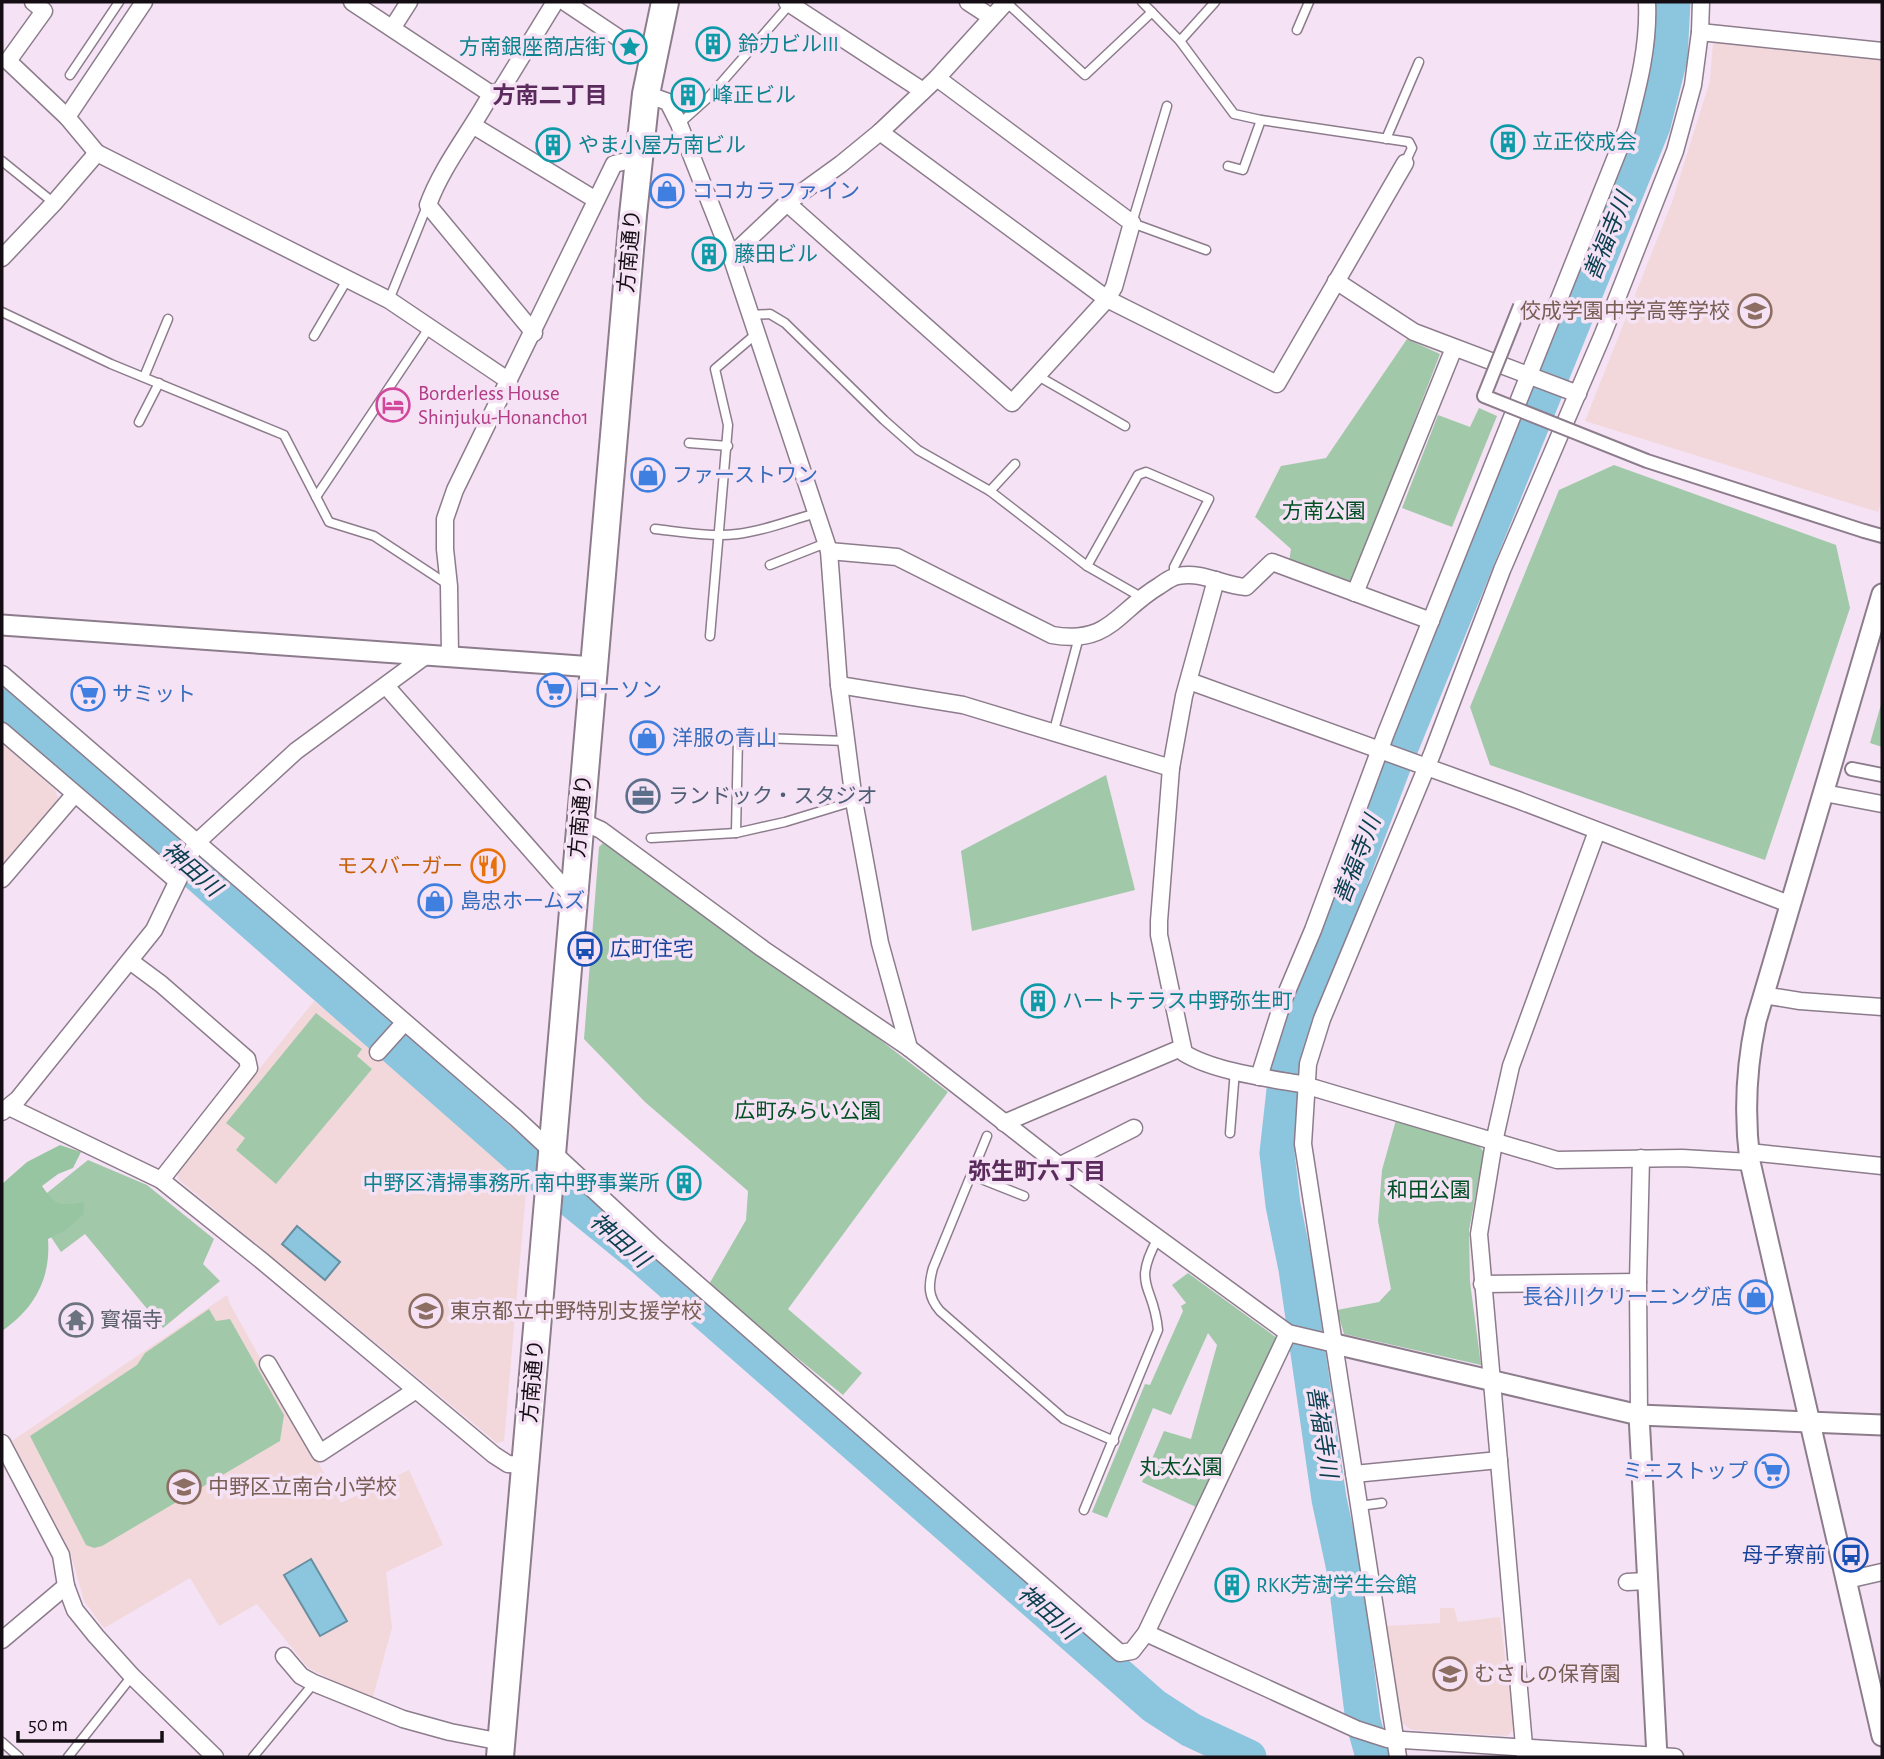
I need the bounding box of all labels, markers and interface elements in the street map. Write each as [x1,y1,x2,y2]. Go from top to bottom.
building icon: 鈴力ビルIII [694,25,732,63]
place icon: 方南銀座商店街 [611,28,649,66]
place label: 鈴力ビルIII [738,33,839,55]
place label: 方南銀座商店街 [459,36,606,58]
building icon: 峰正ビル [669,76,707,114]
district label: 方南二丁目 [493,83,608,108]
place label: 峰正ビル [712,84,796,106]
building icon: 立正佼成会 [1489,123,1527,161]
building icon: やま小屋方南ビル [534,126,572,164]
place label: 立正佼成会 [1532,131,1637,153]
place label: やま小屋方南ビル [578,134,746,156]
shop icon: ココカラファイン [648,172,686,210]
place label: ココカラファイン [692,181,860,202]
water label: 善福寺川 [1579,187,1638,284]
street label: 方南通り [615,208,644,294]
building icon: 藤田ビル [690,235,728,273]
place label: 藤田ビル [734,243,818,265]
school or university icon: 佼成学園中学高等学校 [1736,292,1774,330]
place label: 佼成学園中学高等学校 [1520,300,1730,322]
place label: Borderless House Shinjuku-Honancho1 [418,383,589,428]
hotel icon: Borderless House Shinjuku-Honancho1 [374,386,412,424]
shop icon: ファーストワン [629,456,667,494]
place label: ファーストワン [672,465,818,486]
park label: 方南公園 [1282,500,1366,522]
supermarket icon: ローソン [535,671,573,709]
supermarket icon: サミット [69,675,107,713]
place label: ローソン [578,680,662,701]
place label: サミット [112,684,196,705]
shop icon: 洋服の青山 [628,719,666,757]
place label: 洋服の青山 [672,727,777,749]
street label: 方南通り [566,773,595,859]
office icon: ランドック・スタジオ [624,777,662,815]
place label: ランドック・スタジオ [668,785,878,807]
water label: 善福寺川 [1329,809,1386,907]
water label: 神田川 [157,837,228,903]
restaurant icon: モスバーガー [469,847,507,885]
place label: モスバーガー [337,855,463,877]
shop icon: 島忠ホームズ [416,882,454,920]
place label: 島忠ホームズ [460,889,585,912]
bus stop icon: 広町住宅 [566,930,604,968]
place label: 広町住宅 [610,938,694,960]
building icon: ハートテラス中野弥生町 [1019,982,1057,1020]
place label: ハートテラス中野弥生町 [1062,990,1293,1012]
park label: 広町みらい公園 [735,1100,882,1122]
district label: 弥生町六丁目 [968,1159,1106,1184]
building icon: 中野区清掃事務所 南中野事業所 [665,1164,703,1202]
place label: 中野区清掃事務所 南中野事業所 [363,1172,660,1194]
park label: 和田公園 [1387,1179,1471,1201]
water label: 神田川 [585,1208,656,1274]
shop icon: 長谷川クリーニング店 [1737,1278,1775,1316]
place label: 長谷川クリーニング店 [1522,1286,1732,1308]
school or university icon: 東京都立中野特別支援学校 [407,1292,445,1330]
place label: 東京都立中野特別支援学校 [450,1300,702,1322]
temple icon: 寳福寺 [57,1301,95,1339]
place label: 寳福寺 [100,1309,163,1331]
street label: 方南通り [518,1338,547,1424]
water label: 善福寺川 [1302,1384,1342,1482]
supermarket icon: ミニストップ [1753,1452,1791,1490]
park label: 丸太公園 [1139,1456,1223,1478]
place label: ミニストップ [1622,1460,1748,1482]
school or university icon: 中野区立南台小学校 [165,1468,203,1506]
place label: 中野区立南台小学校 [208,1476,397,1498]
bus stop icon: 母子寮前 [1832,1536,1870,1574]
place label: 母子寮前 [1742,1544,1826,1566]
building icon: RKK芳澍学生会館 [1213,1566,1251,1604]
place label: RKK芳澍学生会館 [1256,1574,1417,1596]
water label: 神田川 [1013,1580,1084,1646]
school or university icon: むさしの保育園 [1431,1655,1469,1693]
place label: むさしの保育園 [1474,1663,1621,1685]
scale bar [18,1700,161,1744]
text: 50 m [28,1714,68,1735]

